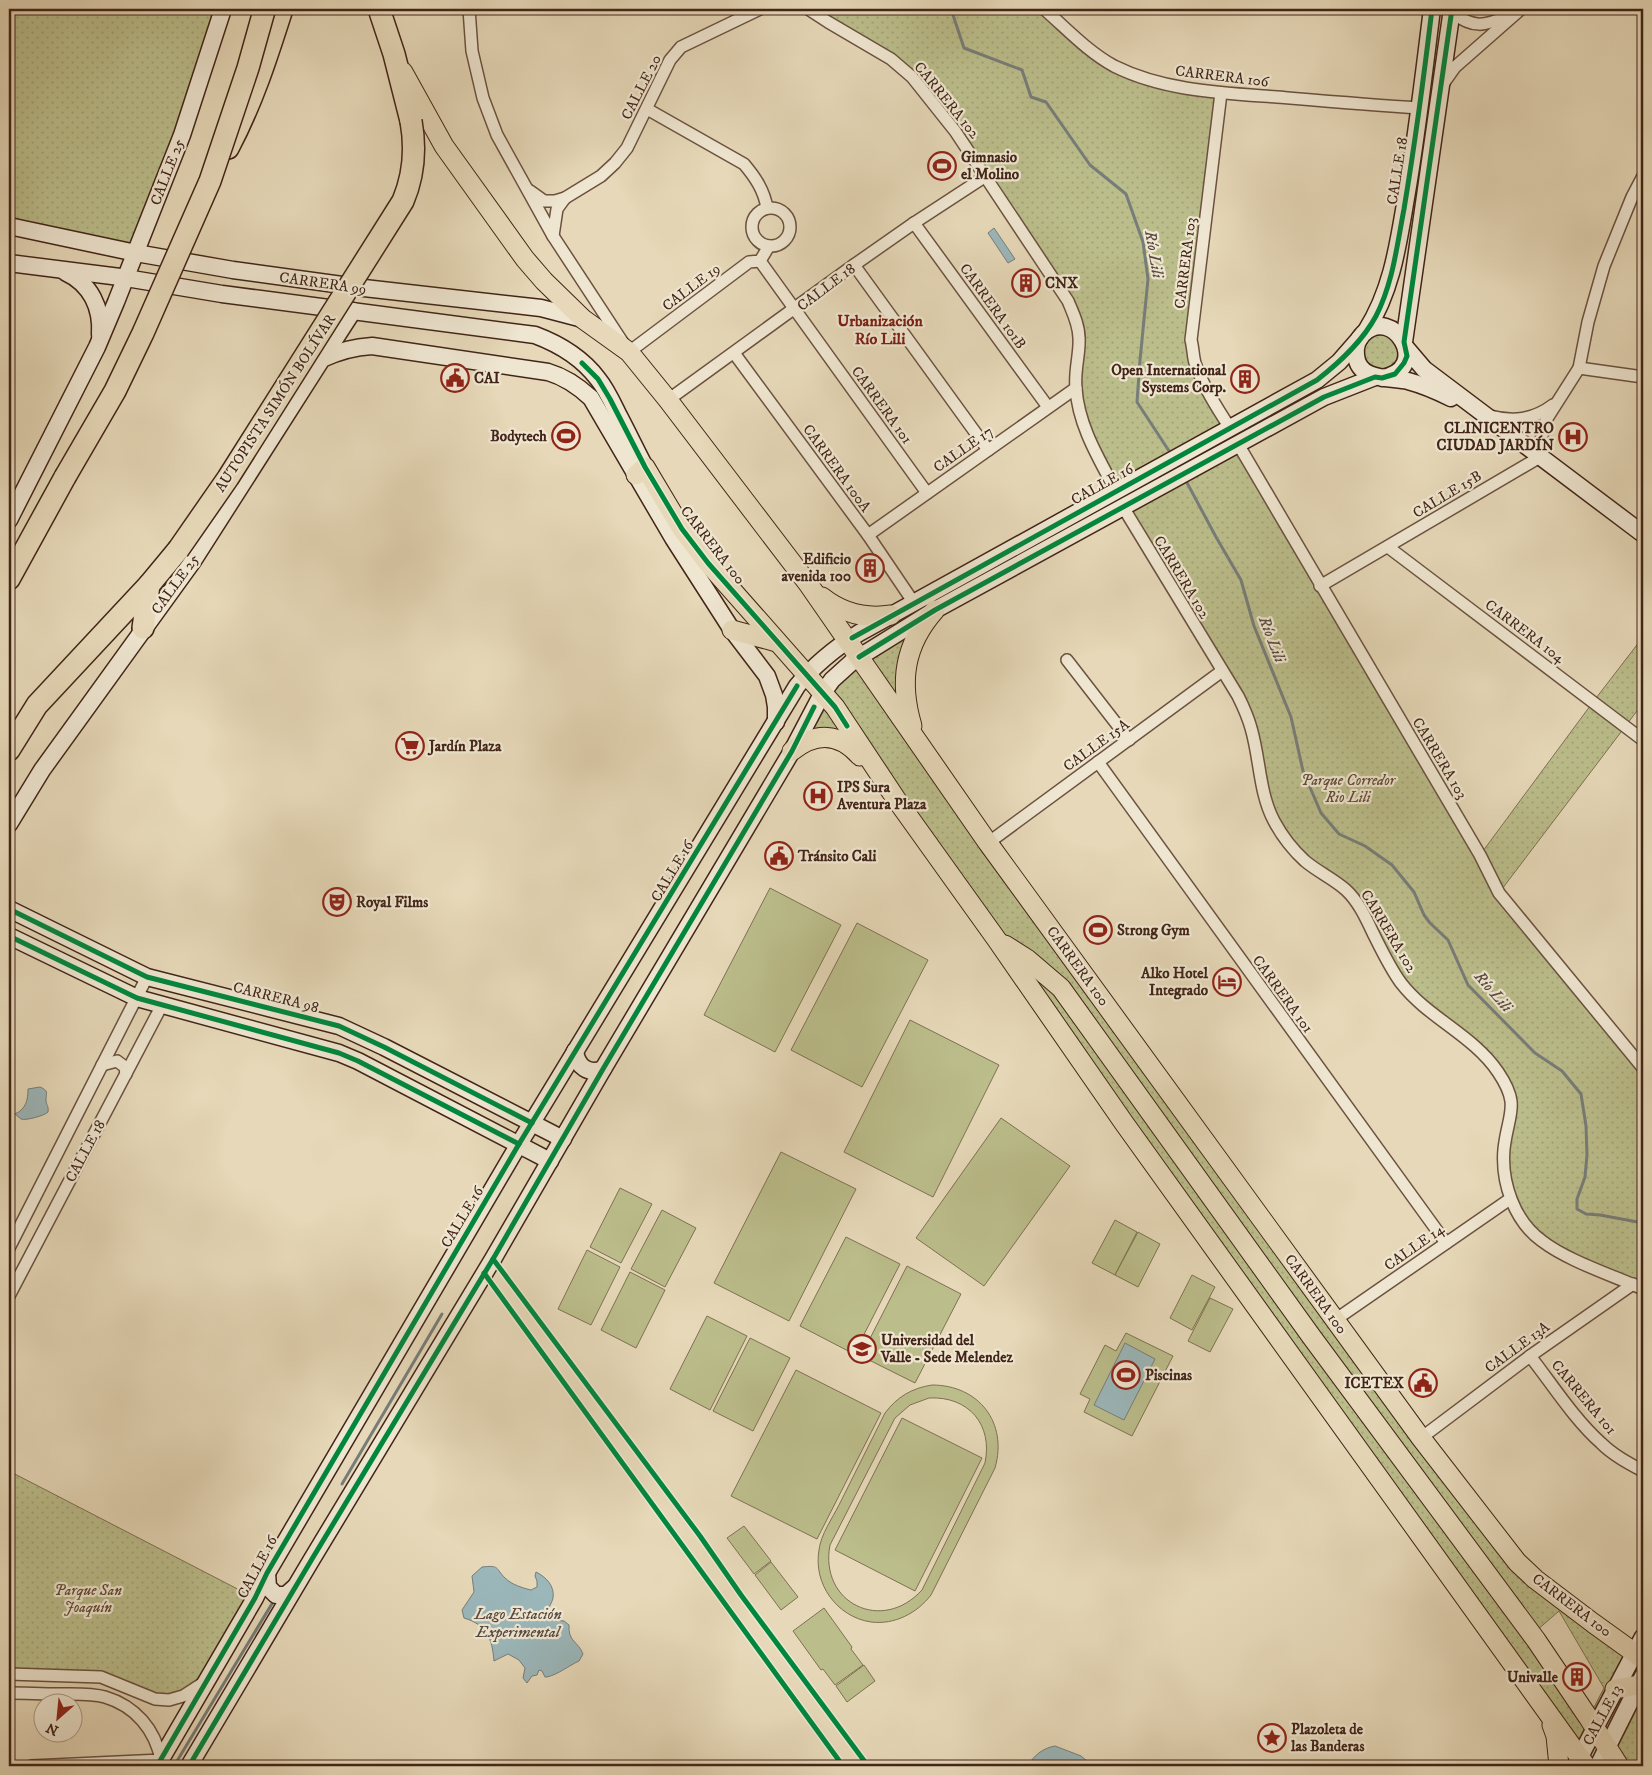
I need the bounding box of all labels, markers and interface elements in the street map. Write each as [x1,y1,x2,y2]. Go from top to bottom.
street label: CALLE 20 [617,52,666,123]
street label: CARRERA 102 [910,58,984,143]
street label: CARRERA 106 [1174,61,1271,92]
street label: CALLE 25 [146,136,189,208]
street label: CALLE 18 [1383,136,1412,206]
place label: Gimnasio el Molino [961,148,1020,184]
sports icon: Gimnasio el Molino [927,151,957,181]
street label: CARRERA 103 [1170,216,1201,310]
water label: Río Lili [1140,228,1168,280]
street label: CALLE 19 [658,259,724,315]
street label: CALLE 18 [793,259,859,315]
street label: CARRERA 101B [955,260,1030,353]
street label: CARRERA 99 [278,268,368,299]
building icon: CNX [1011,268,1041,298]
place label: CNX [1045,274,1078,293]
street label: AUTOPISTA SIMÓN BOLÍVAR [210,310,340,496]
district label: Urbanización Río Lili [837,311,923,349]
place label: Open International Systems Corp. [1111,361,1226,397]
public building icon: CAI [440,363,470,393]
street label: CARRERA 101 [847,363,916,448]
building icon: Open International Systems Corp. [1230,364,1260,394]
place label: CAI [474,369,500,388]
place label: CLINICENTRO CIUDAD JARDÍN [1436,419,1555,455]
sports icon: Bodytech [551,421,581,451]
street label: CARRERA 100A [798,421,875,516]
street label: CALLE 17 [930,422,997,477]
hospital icon: CLINICENTRO CIUDAD JARDÍN [1558,422,1588,452]
place label: Bodytech [490,427,547,446]
street label: CALLE 16 [1068,459,1138,509]
street label: CALLE 15B [1409,466,1485,522]
street label: CARRERA 100 [676,502,749,588]
street label: CARRERA 102 [1149,532,1214,623]
street label: CALLE 25 [147,550,204,618]
place label: Edificio avenida 100 [782,550,852,586]
building icon: Edificio avenida 100 [855,553,885,583]
street label: CARRERA 104 [1481,595,1569,668]
water label: Río Lili [1254,612,1290,666]
street label: CARRERA 103 [1408,714,1471,803]
street label: CALLE 15A [1059,715,1134,776]
supermarket icon: Jardín Plaza [395,731,425,761]
place label: Jardín Plaza [427,737,502,756]
park label: Parque Corredor Rio Lili [1301,771,1397,807]
place label: IPS Sura Aventura Plaza [836,778,927,814]
hospital icon: IPS Sura Aventura Plaza [803,781,833,811]
street label: CALLE 16 [647,836,699,905]
public building icon: Tránsito Cali [764,841,794,871]
place label: Tránsito Cali [797,847,877,866]
street label: CARRERA 102 [1356,886,1421,977]
theatre icon: Royal Films [322,887,352,917]
place label: Royal Films [356,893,428,912]
sports icon: Strong Gym [1083,915,1113,945]
place label: Strong Gym [1117,921,1191,940]
street label: CARRERA 100 [1042,923,1113,1010]
street label: CARRERA 101 [1248,952,1317,1037]
place label: Alko Hotel Integrado [1140,964,1209,1000]
water label: Río Lili [1469,966,1517,1017]
hotel icon: Alko Hotel Integrado [1212,967,1242,997]
street label: CARRERA 98 [231,978,321,1017]
street label: CALLE 18 [61,1117,110,1186]
street label: CALLE 16 [437,1182,489,1251]
street label: CALLE 14 [1381,1220,1448,1275]
street label: CARRERA 100 [1280,1251,1351,1338]
street label: CALLE 13A [1481,1317,1554,1377]
place label: Universidad del Valle - Sede Melendez [880,1331,1013,1367]
school or university icon: Universidad del Valle - Sede Melendez [847,1334,877,1364]
street label: CARRERA 101 [1547,1356,1620,1439]
sports icon: Piscinas [1111,1360,1141,1390]
place label: Piscinas [1145,1366,1192,1385]
public building icon: ICETEX [1408,1368,1438,1398]
place label: ICETEX [1345,1374,1404,1393]
street label: CALLE 16 [233,1532,282,1602]
street label: CARRERA 100 [1528,1569,1615,1641]
park label: Parque San Joaquín [54,1581,122,1617]
water label: Lago Estación Experimental [473,1604,562,1642]
building icon: Univalle [1562,1662,1592,1692]
place label: Univalle [1507,1668,1559,1687]
street label: CALLE 13 [1579,1682,1626,1749]
north arrow [32,1692,82,1742]
text: N [43,1718,62,1739]
place label: Plazoleta de las Banderas [1290,1720,1364,1756]
place icon: Plazoleta de las Banderas [1257,1723,1287,1753]

